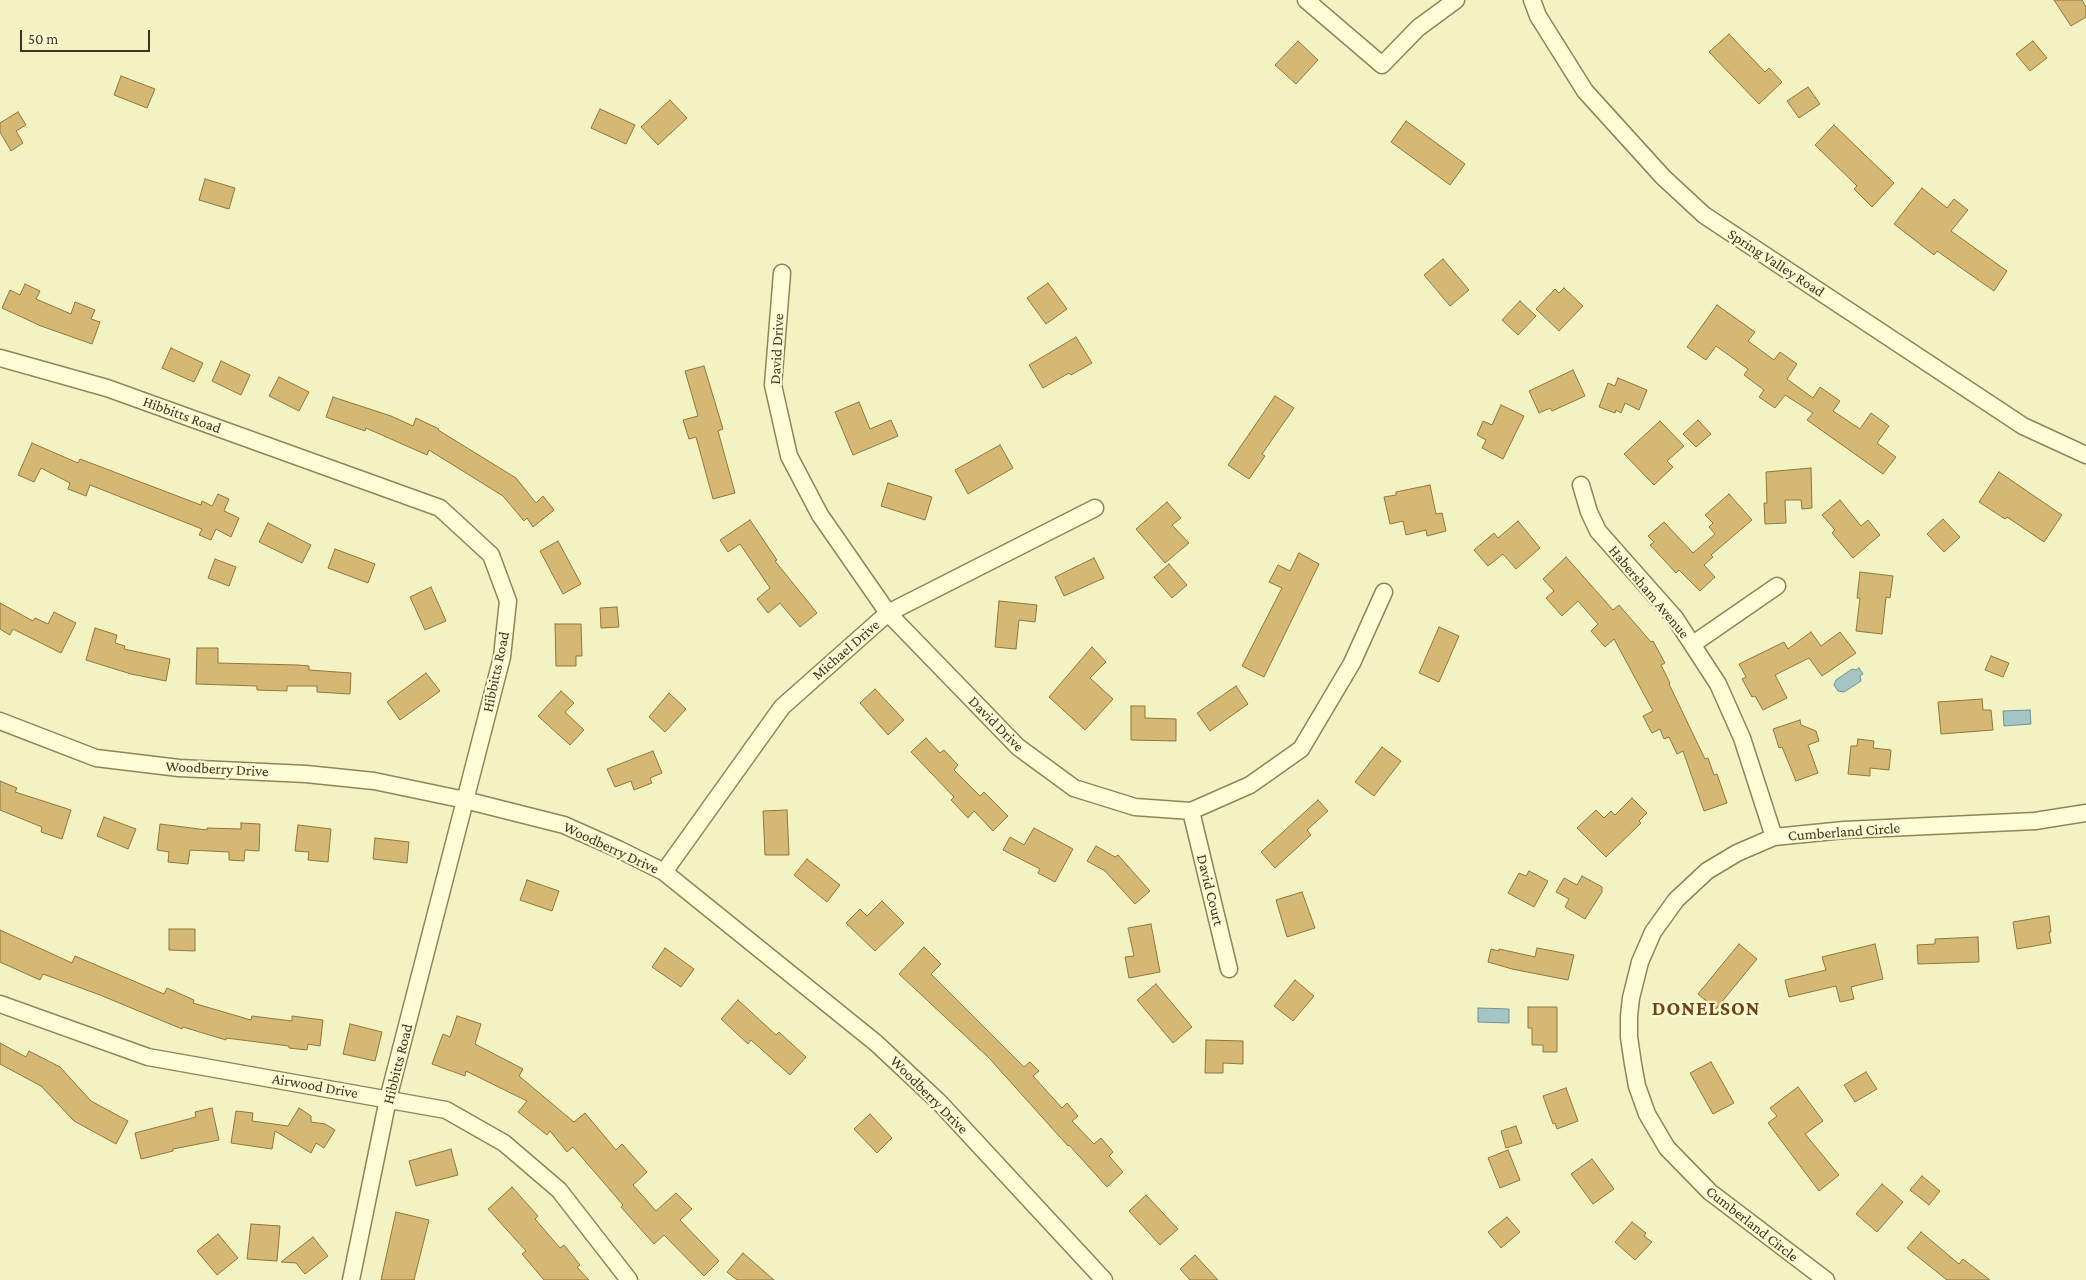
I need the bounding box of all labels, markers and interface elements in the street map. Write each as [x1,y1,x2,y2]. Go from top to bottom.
scale bar [22,20,152,52]
text: 50 m [28,31,58,47]
street label: Spring Valley Road [1724,225,1828,301]
street label: David Drive [766,313,788,385]
street label: Hibbitts Road [140,393,224,437]
street label: Habersham Avenue [1605,542,1693,642]
street label: Michael Drive [809,616,883,684]
street label: Hibbitts Road [479,630,513,714]
street label: David Drive [965,693,1027,755]
street label: Woodberry Drive [165,757,269,781]
street label: Woodberry Drive [560,818,662,878]
street label: Cumberland Circle [1787,819,1901,845]
street label: David Court [1192,852,1228,928]
district label: DONELSON [1651,997,1761,1021]
street label: Hibbitts Road [379,1022,417,1106]
street label: Woodberry Drive [886,1052,972,1138]
street label: Airwood Drive [271,1070,359,1102]
street label: Cumberland Circle [1702,1182,1802,1266]

